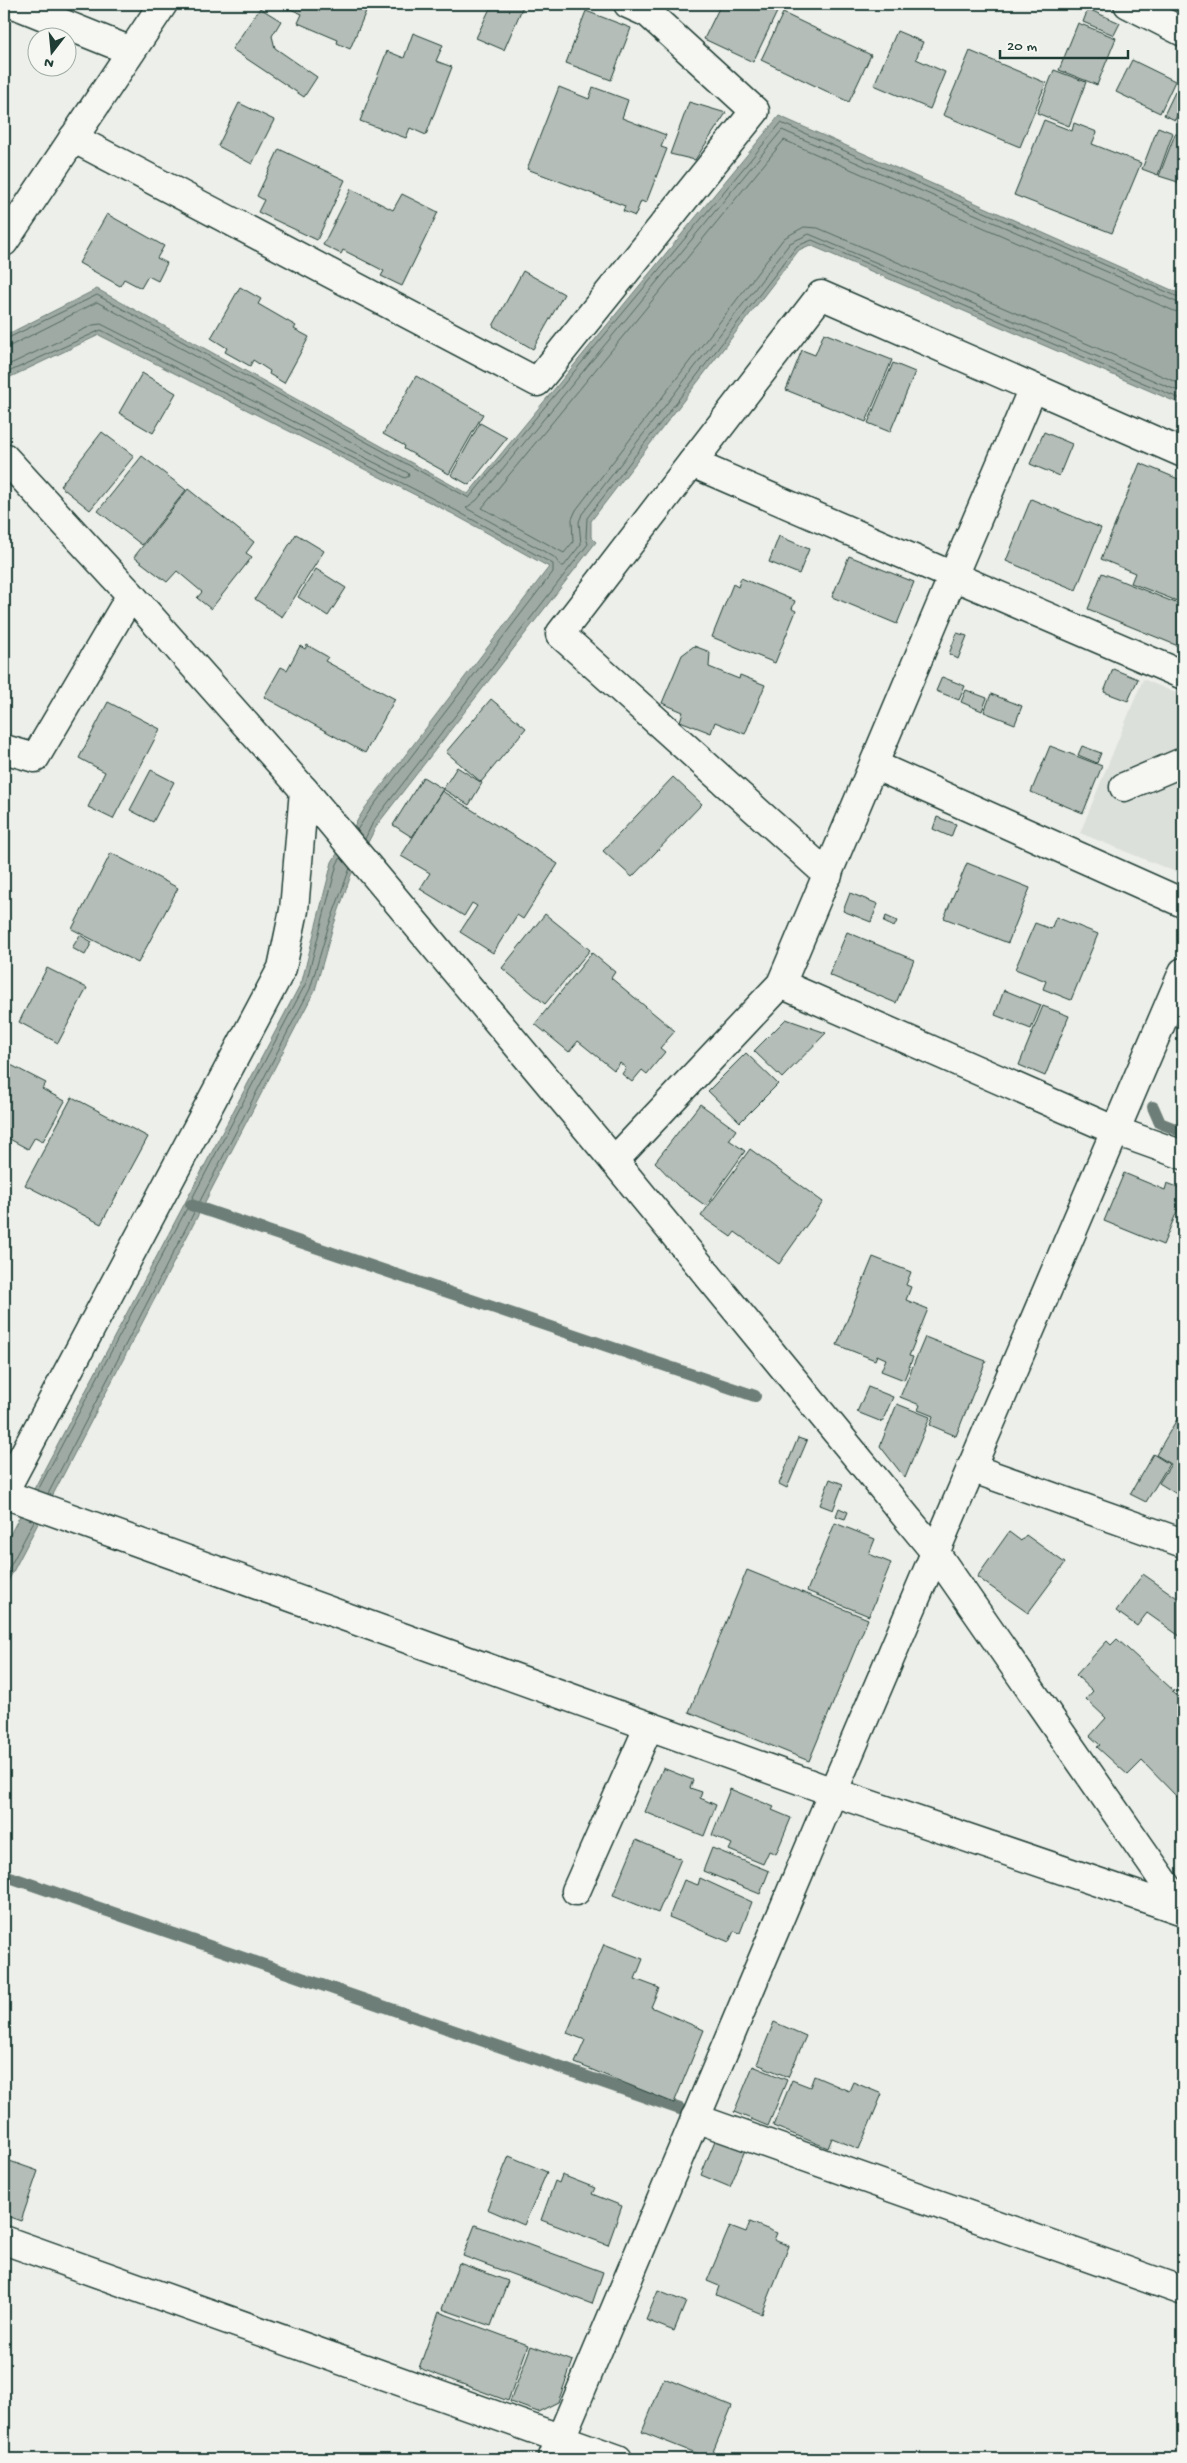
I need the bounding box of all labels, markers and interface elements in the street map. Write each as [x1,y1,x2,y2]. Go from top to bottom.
north arrow [28,28,78,78]
scale bar [1000,28,1127,60]
text: 20 m [1007,38,1037,56]
text: N [42,53,56,72]

